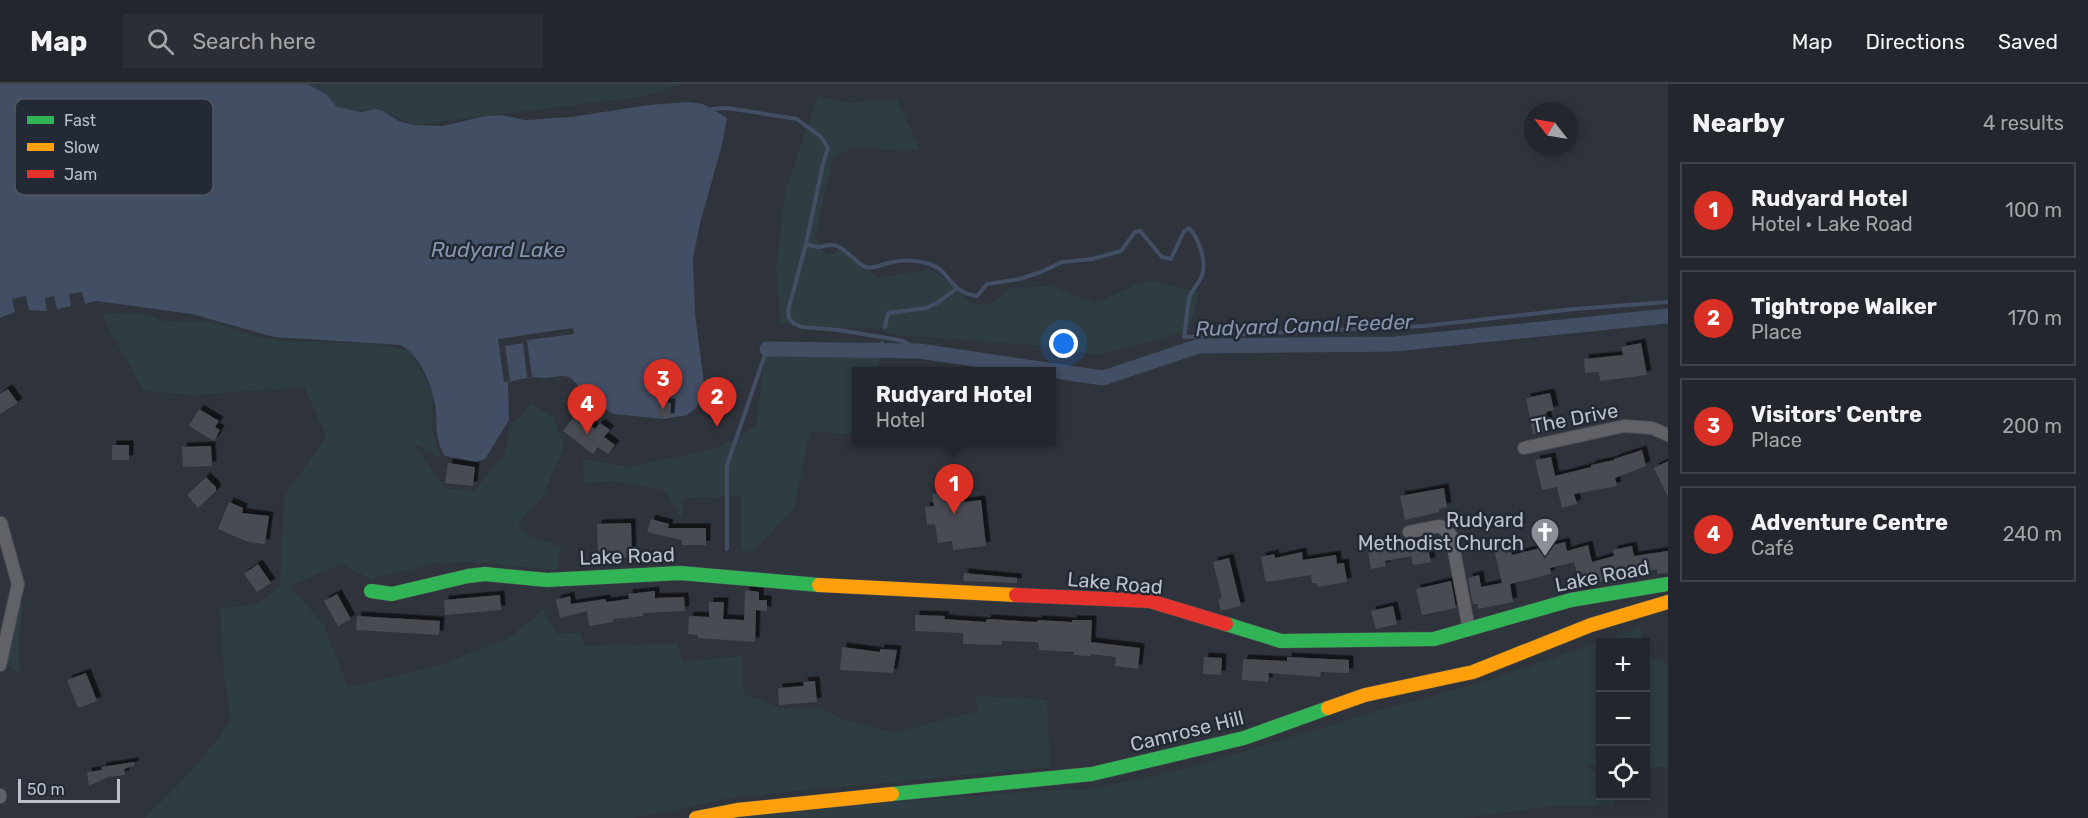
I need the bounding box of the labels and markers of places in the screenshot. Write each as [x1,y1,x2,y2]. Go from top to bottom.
pin: 3 [644,360,682,409]
pin: 2 [698,378,736,427]
pin: 4 [568,384,606,434]
pin: 1 [934,464,974,514]
place label: Rudyard Methodist Church [1358,508,1524,555]
church icon: Rudyard Methodist Church [1529,516,1561,558]

